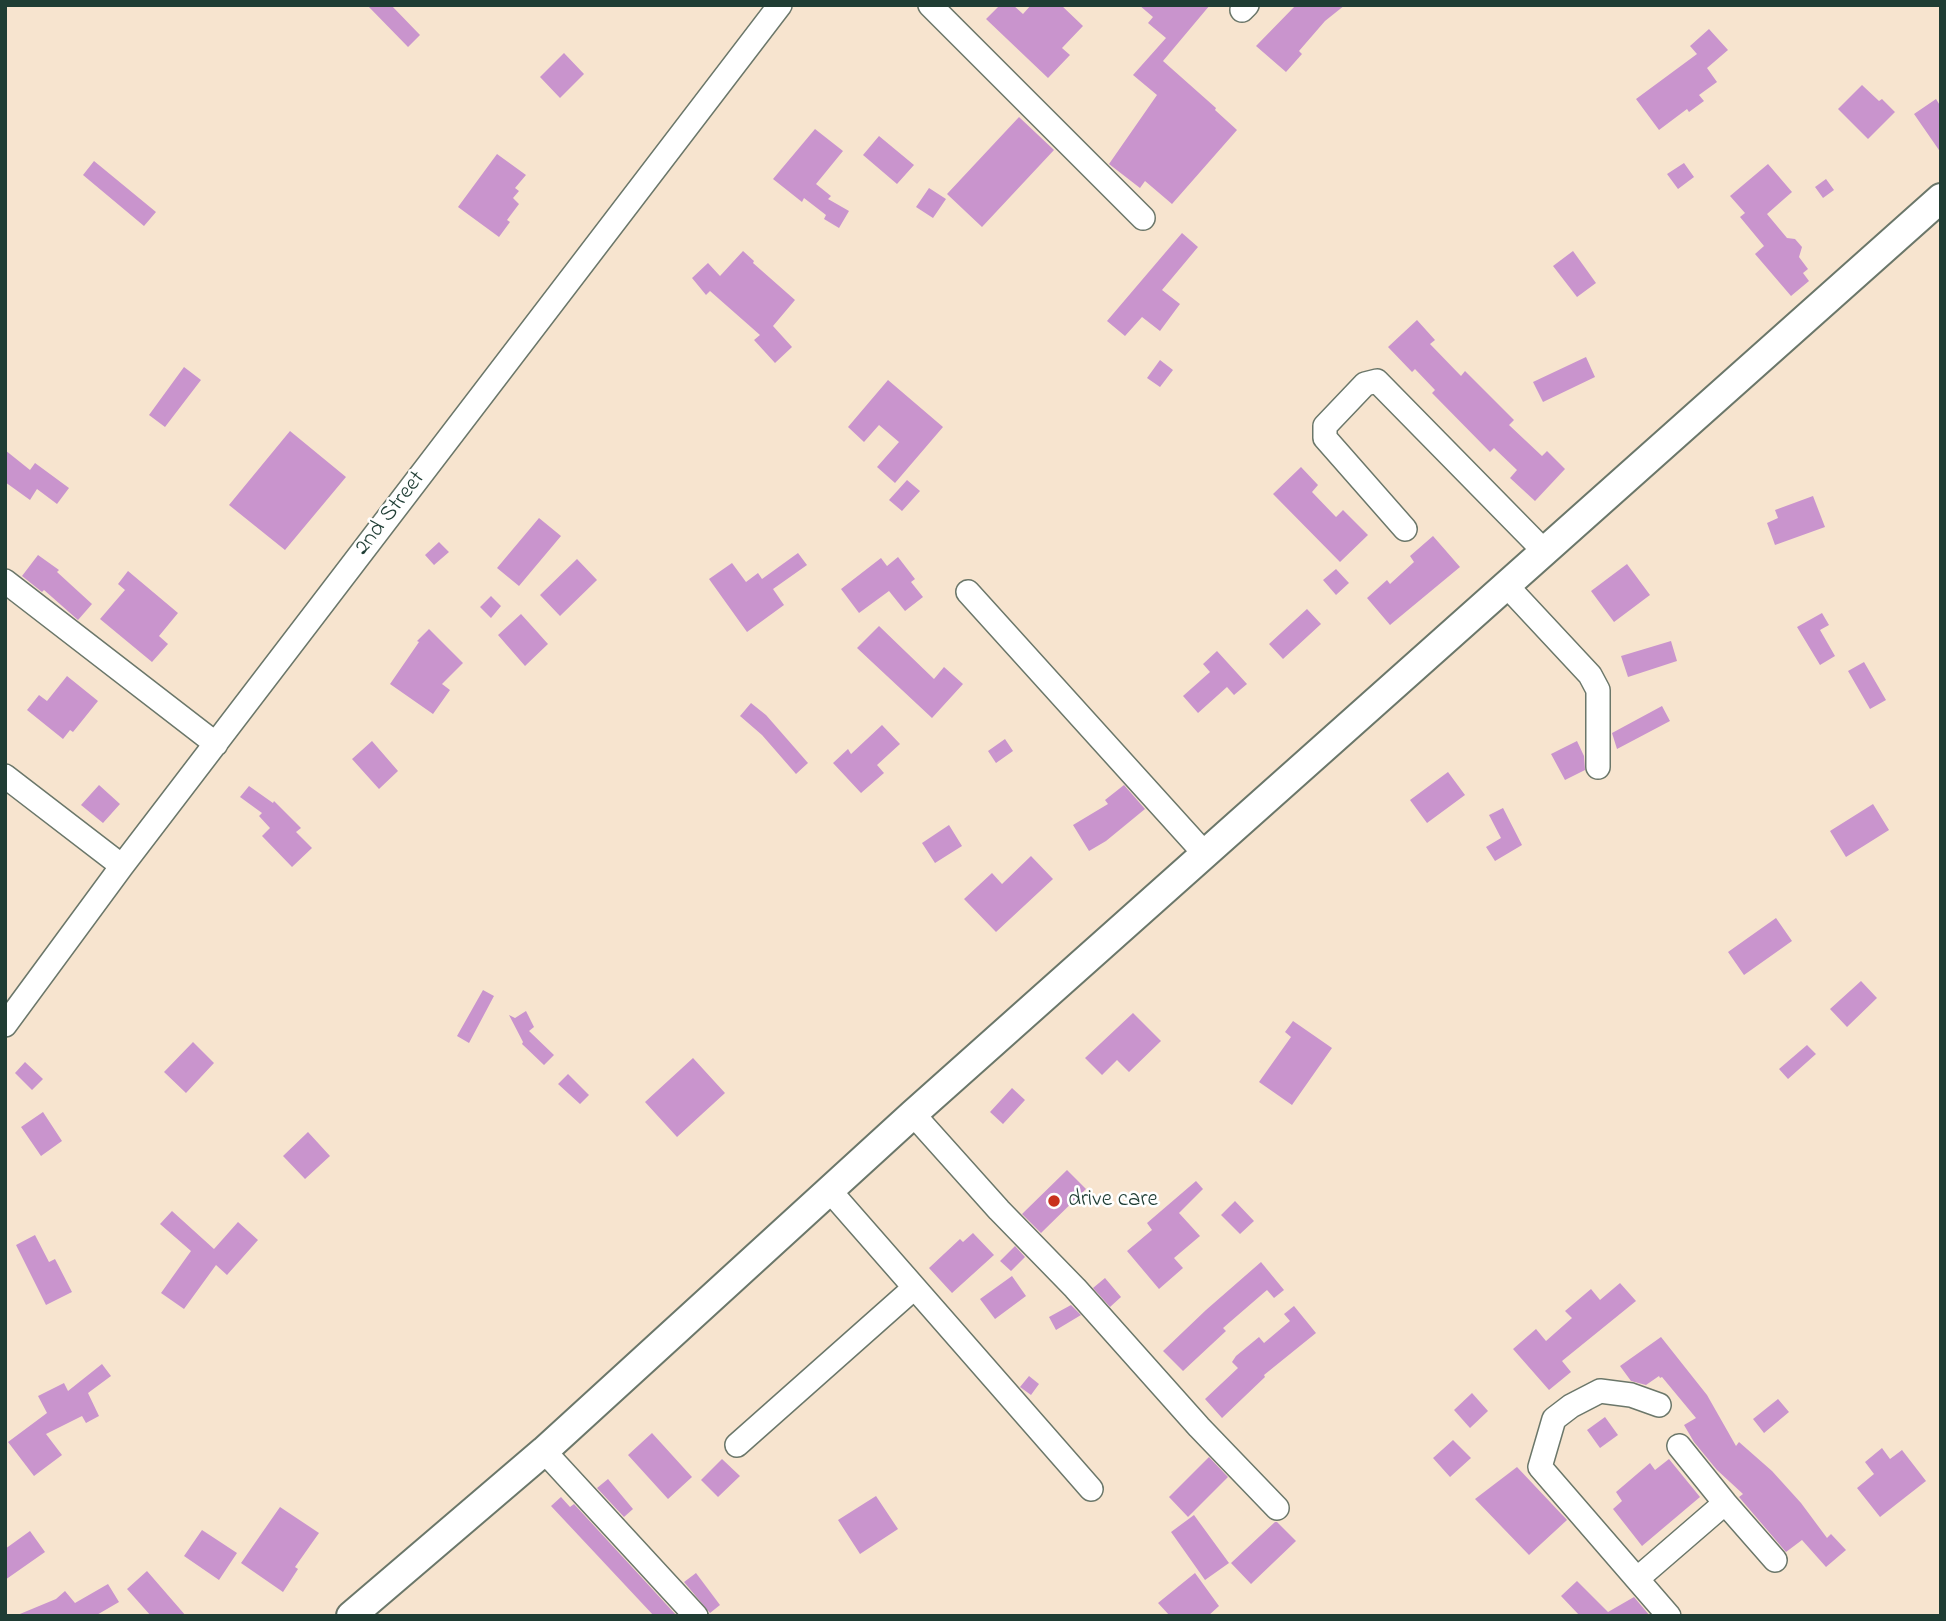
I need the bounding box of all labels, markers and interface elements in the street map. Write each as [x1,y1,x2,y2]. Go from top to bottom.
street label: 2nd Street [350,466,432,562]
place label: drive care [1068,1187,1158,1215]
marker: drive care [1046,1193,1062,1209]

